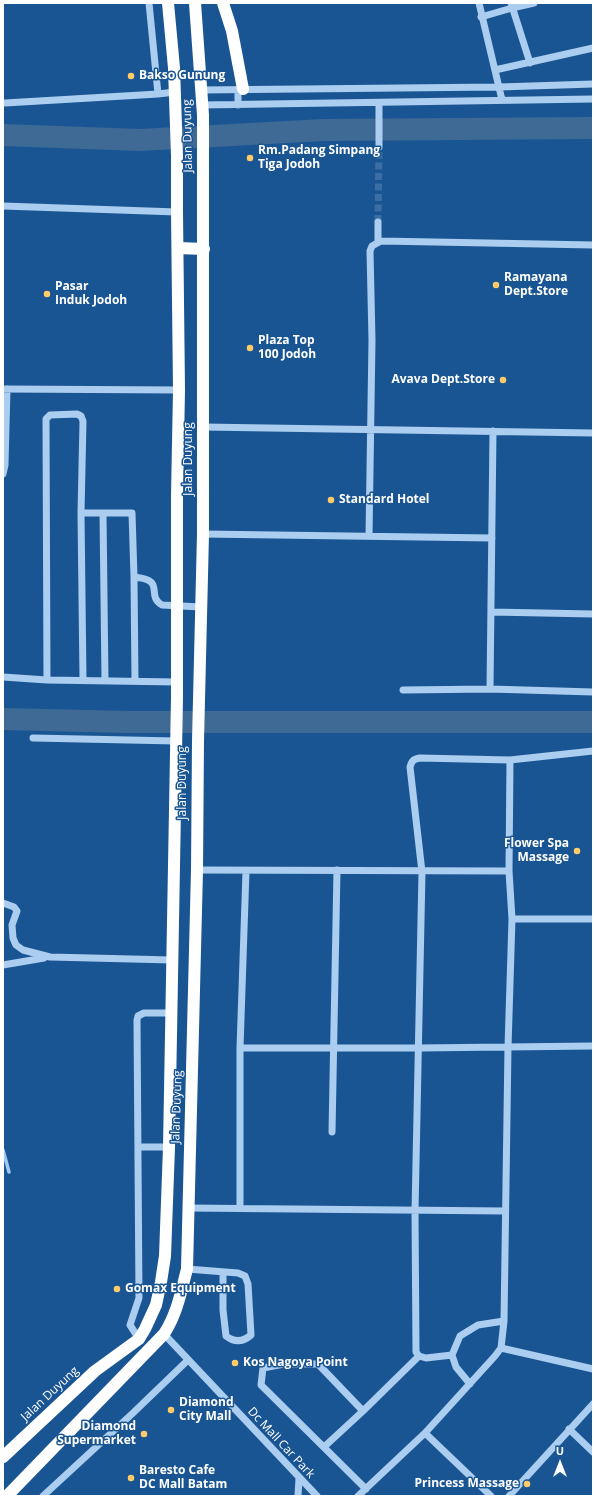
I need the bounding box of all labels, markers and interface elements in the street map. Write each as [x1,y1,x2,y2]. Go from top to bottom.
place label: Bakso Gunung [139,69,225,83]
marker: Bakso Gunung [126,71,136,81]
street label: Jalan Duyung [180,99,196,173]
place label: Rm.Padang Simpang Tiga Jodoh [258,144,380,172]
marker: Rm.Padang Simpang Tiga Jodoh [245,153,255,163]
place label: Ramayana Dept.Store [504,271,568,299]
place label: Pasar Induk Jodoh [55,280,127,308]
marker: Ramayana Dept.Store [491,280,501,290]
marker: Pasar Induk Jodoh [42,289,52,299]
place label: Plaza Top 100 Jodoh [258,334,316,362]
marker: Plaza Top 100 Jodoh [245,343,255,353]
place label: Avava Dept.Store [391,373,495,387]
marker: Avava Dept.Store [498,375,508,385]
street label: Jalan Duyung [182,422,196,496]
place label: Standard Hotel [339,493,430,507]
marker: Standard Hotel [326,495,336,505]
street label: Jalan Duyung [176,746,190,820]
place label: Flower Spa Massage [504,837,569,865]
marker: Flower Spa Massage [572,846,582,856]
street label: Jalan Duyung [169,1070,185,1144]
place label: Gomax Equipment [125,1282,236,1296]
marker: Gomax Equipment [112,1284,122,1294]
place label: Kos Nagoya Point [243,1356,348,1370]
marker: Kos Nagoya Point [230,1358,240,1368]
street label: Jalan Duyung [18,1364,82,1424]
place label: Diamond City Mall [179,1396,233,1424]
marker: Diamond City Mall [166,1405,176,1415]
street label: Dc Mall Car Park [245,1405,317,1481]
place label: Diamond Supermarket [57,1420,136,1448]
marker: Diamond Supermarket [139,1429,149,1439]
north arrow [540,1443,580,1483]
text: U [556,1443,564,1458]
place label: Baresto Cafe DC Mall Batam [139,1464,227,1492]
marker: Baresto Cafe DC Mall Batam [126,1473,136,1483]
place label: Princess Massage [415,1477,519,1491]
marker: Princess Massage [522,1479,532,1489]

